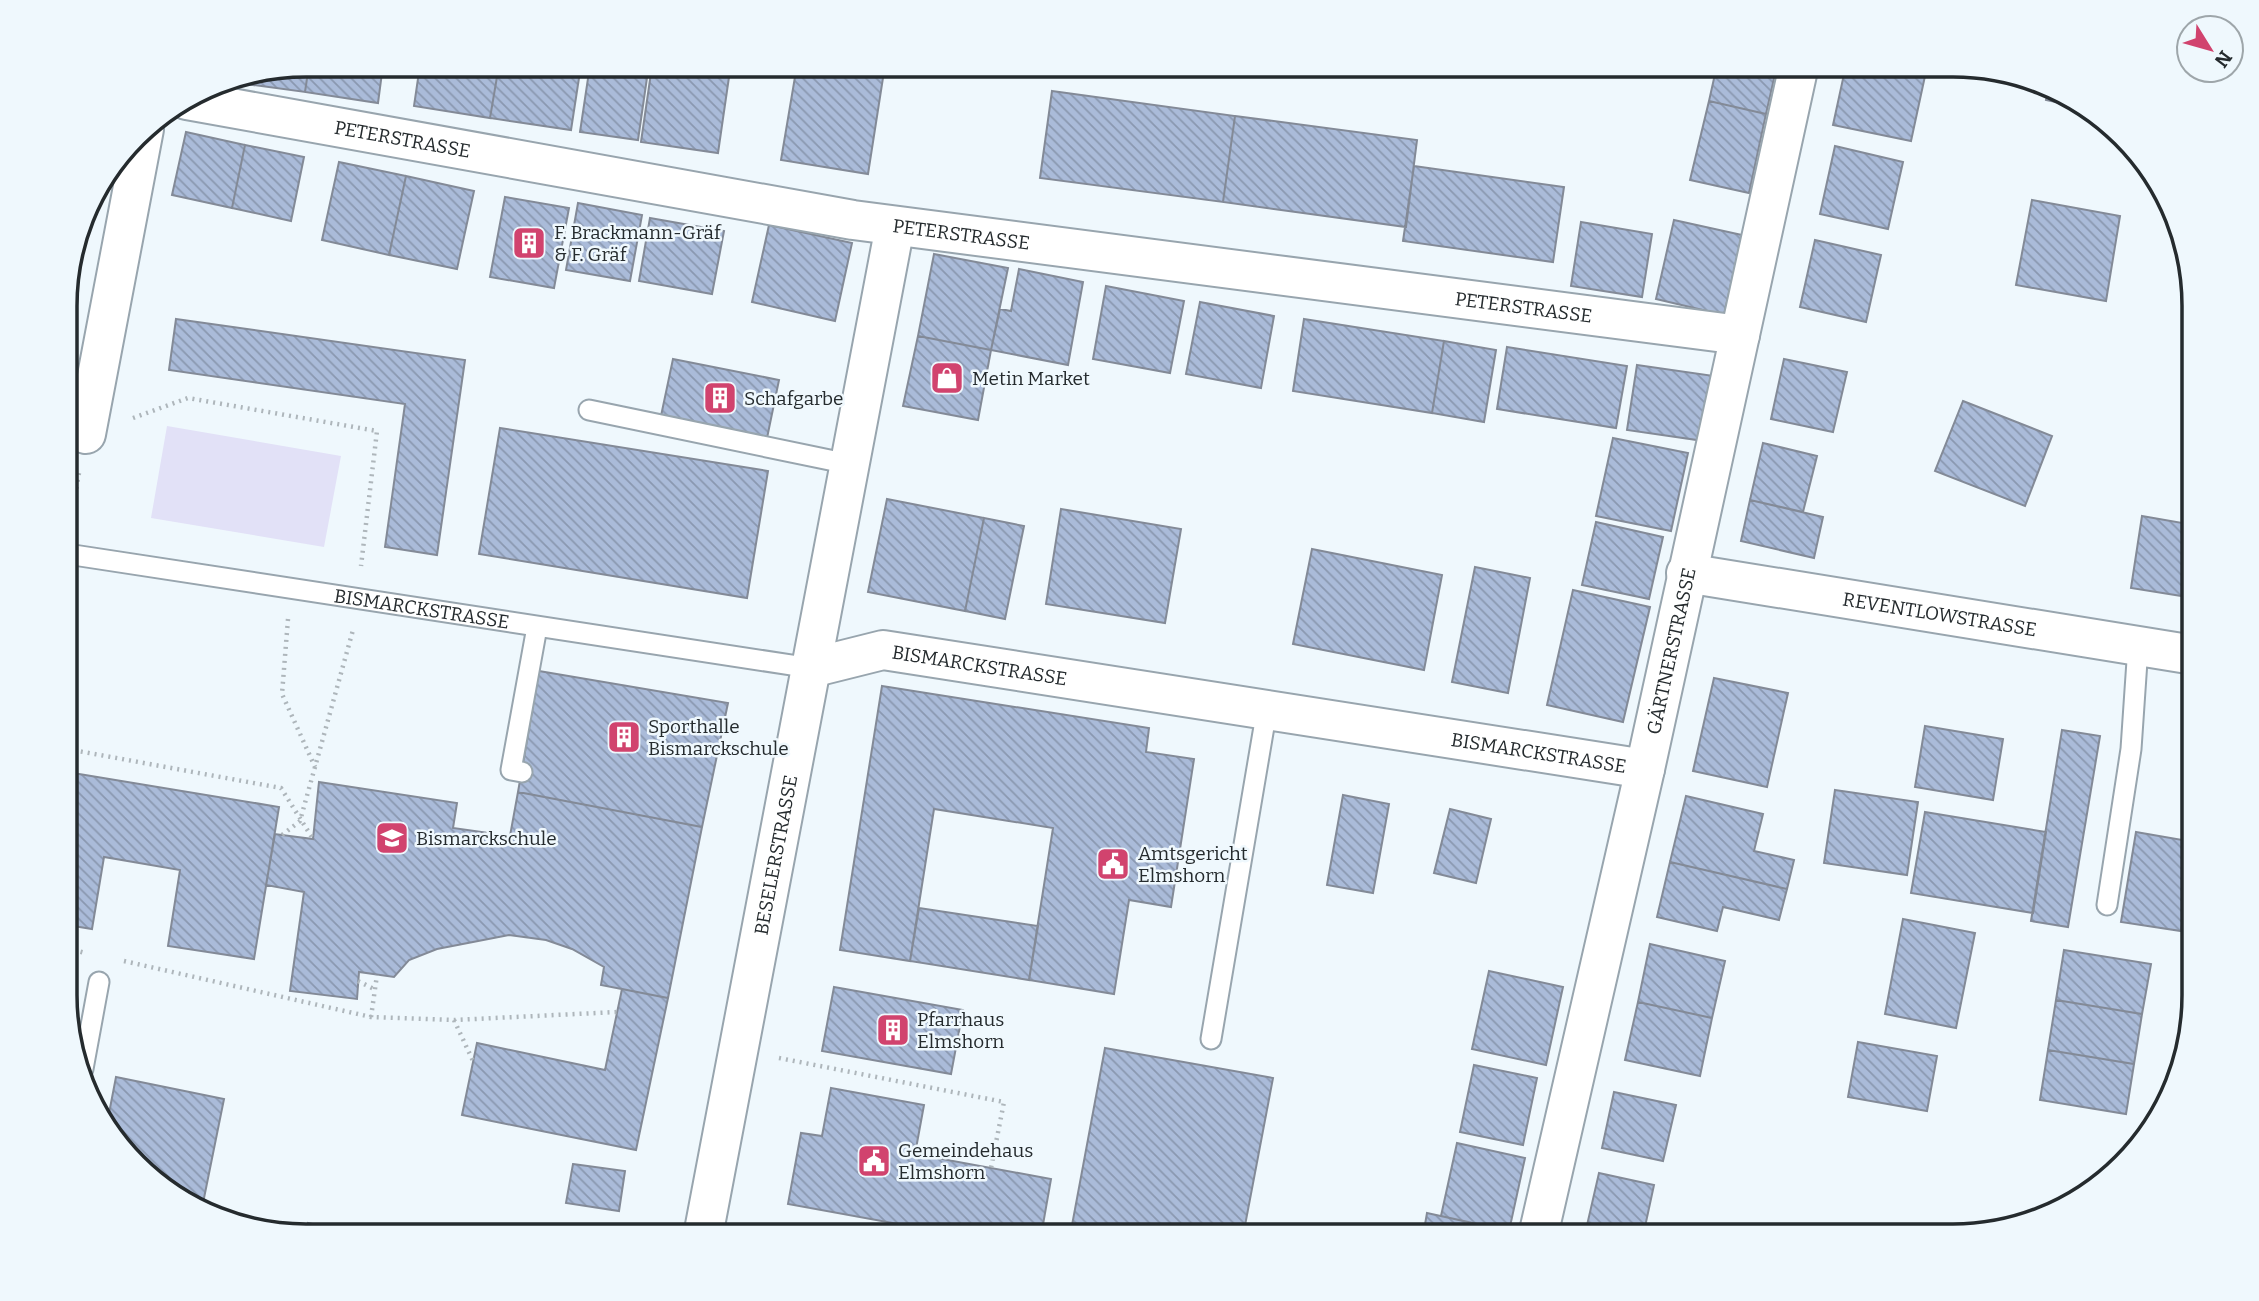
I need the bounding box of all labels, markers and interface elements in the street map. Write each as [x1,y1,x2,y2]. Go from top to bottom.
north arrow [2175,14,2245,84]
text: N [2209,46,2237,72]
street label: PETERSTRASSE [333,116,472,163]
street label: PETERSTRASSE [891,214,1031,255]
place label: F. Brackmann-Gräf & F. Gräf [554,221,722,266]
building icon: F. Brackmann-Gräf & F. Gräf [510,224,548,262]
street label: PETERSTRASSE [1454,287,1593,328]
shop icon: Metin Market [928,359,966,397]
place label: Metin Market [972,367,1090,390]
building icon: Schafgarbe [701,379,739,417]
place label: Schafgarbe [744,387,843,410]
street label: GÄRTNERSTRASSE [1642,566,1701,736]
street label: BISMARCKSTRASSE [333,584,511,634]
street label: REVENTLOWSTRASSE [1841,587,2038,641]
street label: BISMARCKSTRASSE [890,641,1069,691]
place label: Sporthalle Bismarckschule [648,715,789,760]
building icon: Sporthalle Bismarckschule [605,718,643,756]
street label: BISMARCKSTRASSE [1450,728,1628,778]
street label: BESELERSTRASSE [749,773,802,937]
school or university icon: Bismarckschule [373,819,411,857]
place label: Bismarckschule [416,827,557,850]
place label: Amtsgericht Elmshorn [1138,842,1248,887]
public building icon: Amtsgericht Elmshorn [1094,845,1132,883]
place label: Pfarrhaus Elmshorn [917,1008,1004,1053]
building icon: Pfarrhaus Elmshorn [874,1011,912,1049]
place label: Gemeindehaus Elmshorn [898,1139,1033,1184]
public building icon: Gemeindehaus Elmshorn [855,1142,893,1180]

